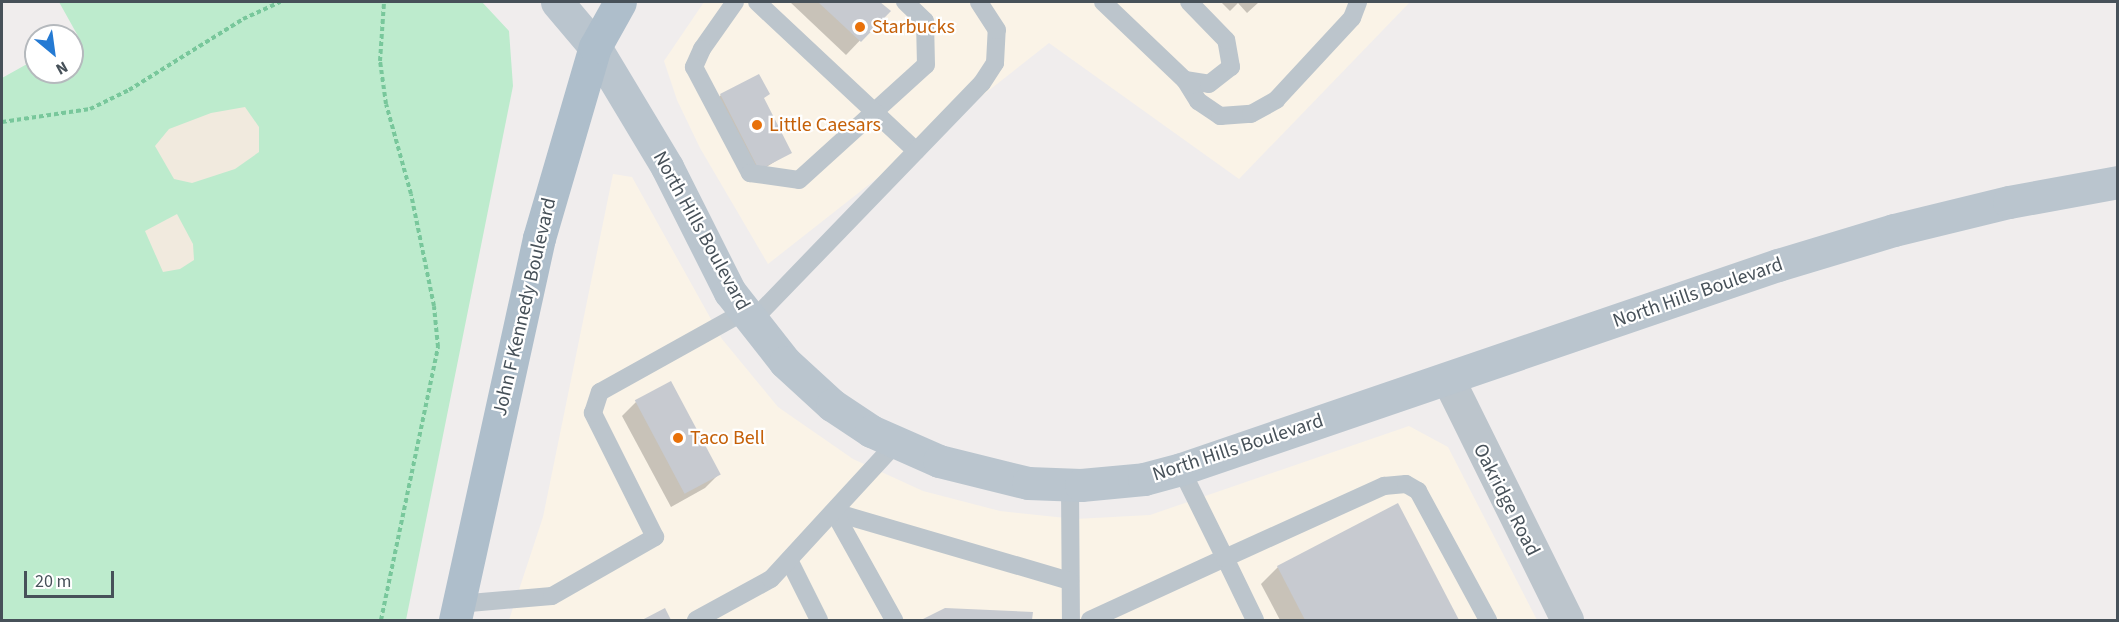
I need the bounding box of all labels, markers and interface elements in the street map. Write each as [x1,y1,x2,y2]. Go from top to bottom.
place label: Starbucks [872,15,955,39]
marker: Starbucks [853,20,867,34]
north arrow [24,24,84,84]
text: N [52,56,72,80]
place label: Little Caesars [769,113,881,137]
marker: Little Caesars [750,118,764,132]
street label: North Hills Boulevard [647,147,755,315]
street label: John F Kennedy Boulevard [488,196,562,418]
street label: North Hills Boulevard [1610,253,1786,333]
street label: North Hills Boulevard [1149,409,1327,487]
place label: Taco Bell [690,426,765,450]
marker: Taco Bell [671,431,685,445]
street label: Oakridge Road [1467,440,1545,560]
scale bar [27,559,117,597]
text: 20 m [35,569,71,594]

